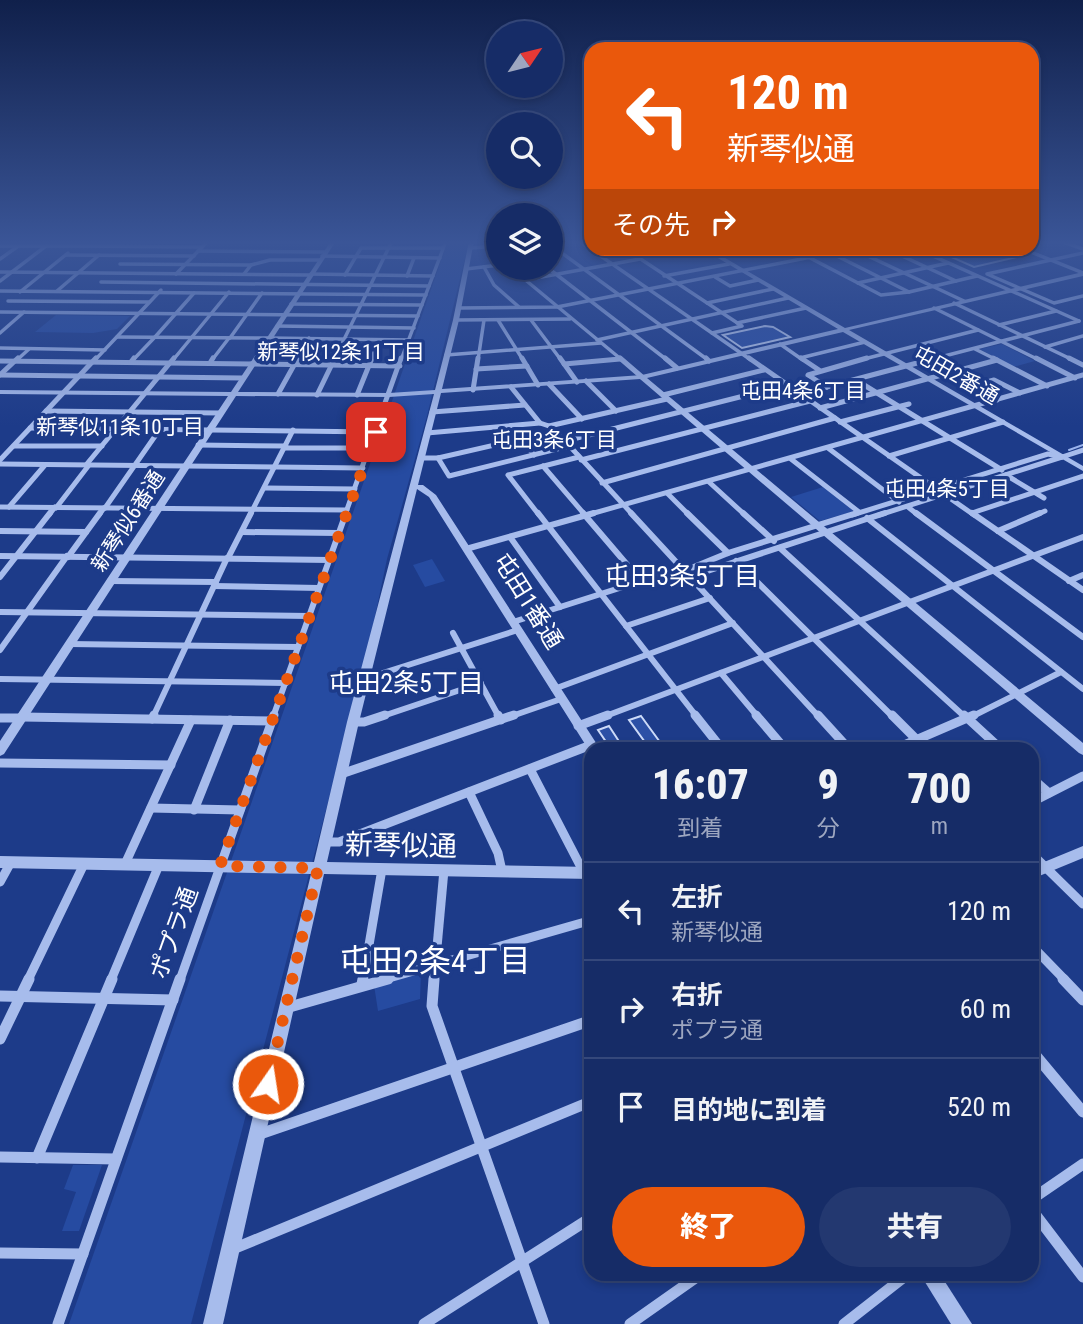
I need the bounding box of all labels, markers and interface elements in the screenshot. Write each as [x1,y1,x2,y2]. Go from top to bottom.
north arrow [486,21,564,98]
map controls [486,21,563,280]
text: 120 m [727,64,849,121]
icon: left [612,70,703,161]
button: search [486,112,563,189]
text: 新琴似通 [727,130,855,168]
button: layers [486,203,563,280]
icon: right [704,203,742,241]
text: その先 [612,210,690,240]
district label: 新琴似12条11丁目 [257,340,425,364]
street label: 屯田2番通 [909,341,1003,409]
district label: 屯田4条6丁目 [740,379,866,403]
pin [346,402,406,462]
icon: arrive [357,413,395,451]
district label: 新琴似11条10丁目 [36,415,204,439]
district label: 屯田3条6丁目 [491,428,617,452]
street label: 新琴似6番通 [87,466,169,576]
district label: 屯田4条5丁目 [884,477,1010,501]
street label: 屯田1番通 [488,548,568,654]
district label: 屯田3条5丁目 [604,561,760,591]
district label: 屯田2条5丁目 [328,668,484,698]
text: 16:07 [652,760,749,809]
text: 9 [817,760,839,809]
text: 700 [907,764,971,813]
text: m [931,813,948,840]
text: 到着 [677,815,723,842]
text: 分 [817,815,840,842]
street label: 新琴似通 [345,828,457,863]
text: 左折 [671,882,723,912]
street label: ポプラ通 [144,883,204,983]
icon: left [612,892,650,930]
text: 120 m [947,896,1011,926]
text: 新琴似通 [671,919,763,946]
district label: 屯田2条4丁目 [339,942,531,980]
text: 右折 [671,980,723,1010]
icon: right [612,990,650,1028]
text: 60 m [960,994,1011,1024]
text: ポプラ通 [671,1017,763,1044]
position arrow [231,1047,305,1121]
icon: arrive [612,1088,650,1126]
text: 520 m [947,1092,1011,1122]
text: 目的地に到着 [671,1095,827,1125]
button: 終了 [612,1187,805,1267]
button: 共有 [819,1187,1011,1267]

